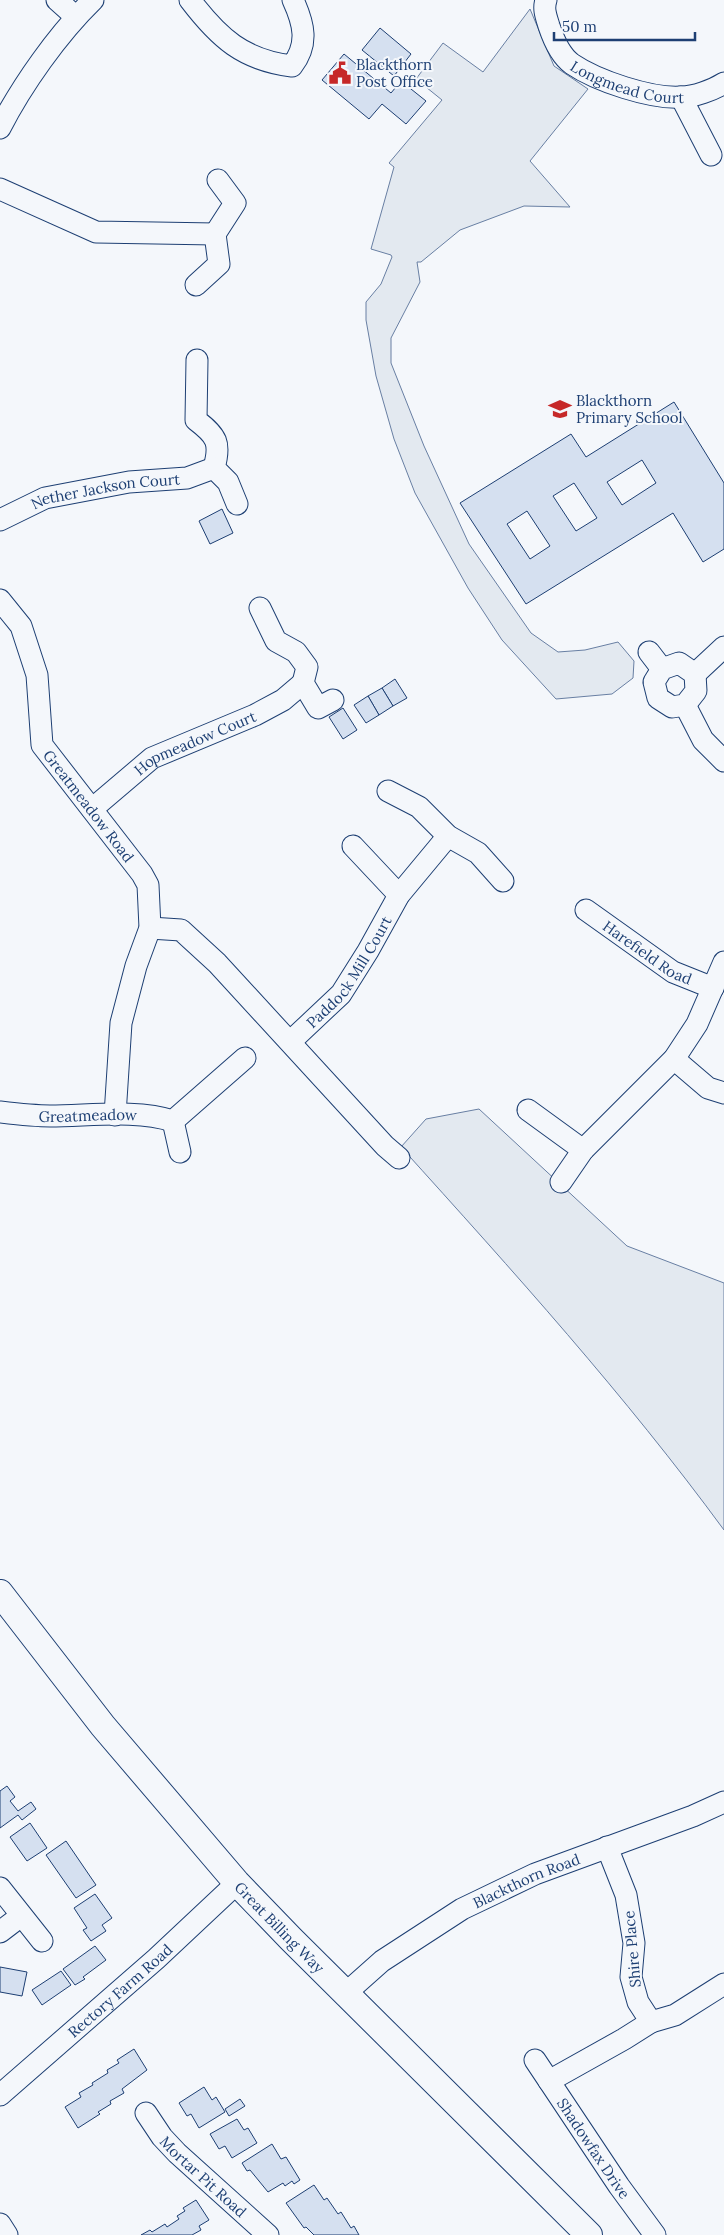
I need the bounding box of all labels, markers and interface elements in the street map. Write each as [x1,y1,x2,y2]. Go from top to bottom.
scale bar [554,10,695,42]
text: 50 m [562,17,597,36]
place label: Blackthorn Post Office [356,55,433,91]
street label: Longmead Court [567,56,684,107]
public building icon: Blackthorn Post Office [327,60,353,86]
place label: Blackthorn Primary School [576,391,683,427]
school or university icon: Blackthorn Primary School [547,396,573,422]
street label: Nether Jackson Court [28,469,181,513]
street label: Hopmeadow Court [130,706,259,779]
street label: Greatmeadow Road [40,746,139,866]
street label: Paddock Mill Court [302,912,395,1032]
street label: Harefield Road [600,916,695,988]
street label: Greatmeadow [39,1104,137,1126]
street label: Blackthorn Road [469,1849,582,1912]
street label: Great Billing Way [231,1877,329,1977]
street label: Shire Place [619,1910,645,1988]
street label: Rectory Farm Road [64,1940,176,2041]
street label: Shadowfax Drive [553,2094,634,2202]
street label: Mortar Pit Road [156,2132,251,2221]

